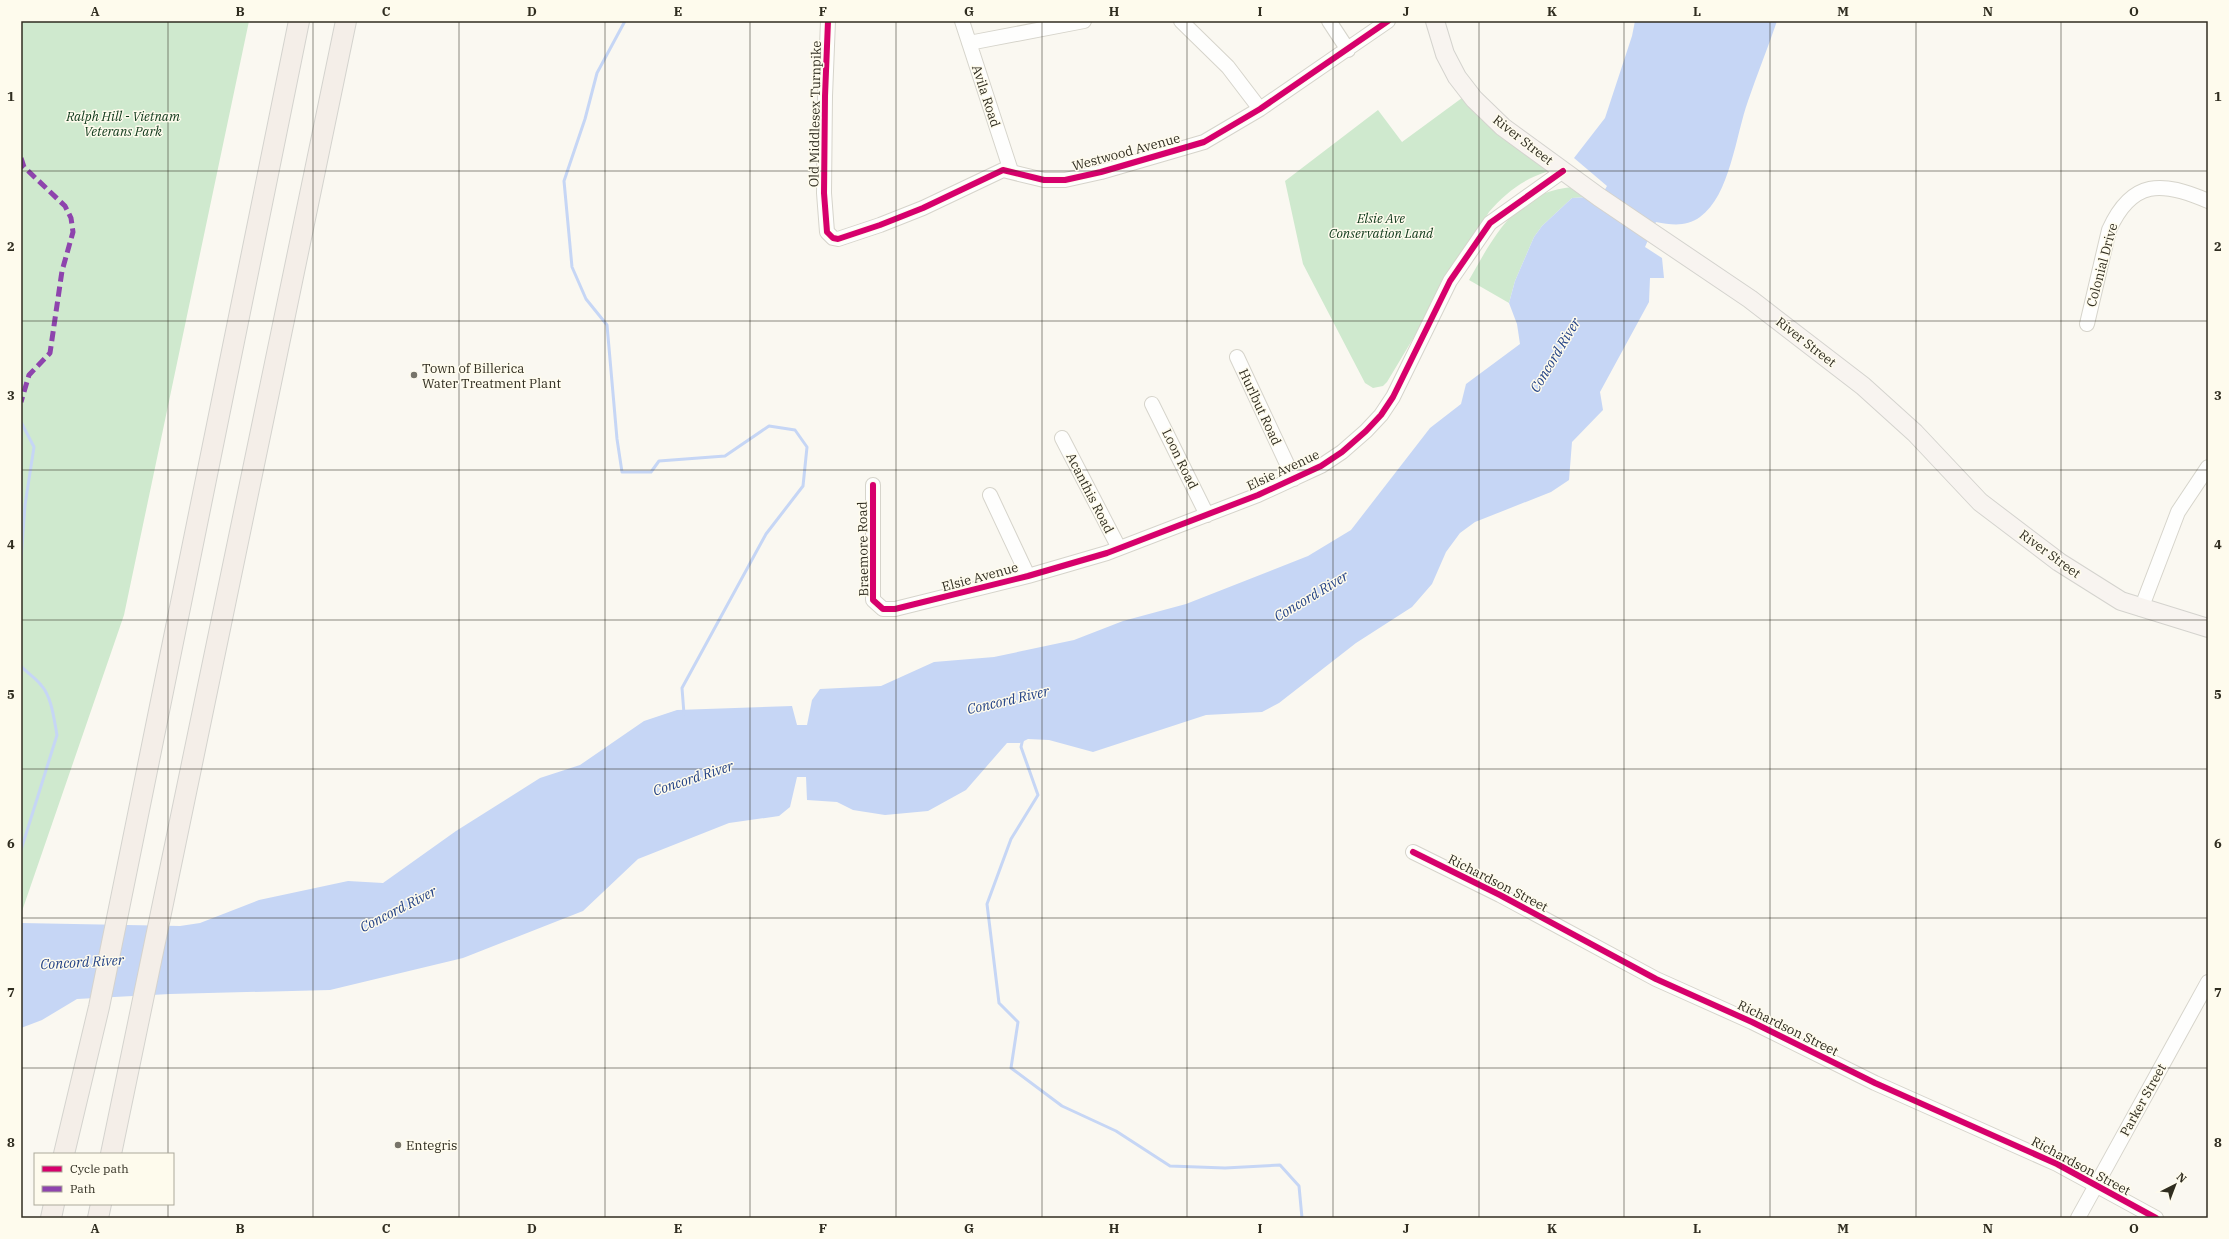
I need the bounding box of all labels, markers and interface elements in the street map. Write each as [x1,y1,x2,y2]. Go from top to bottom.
text: A [90,3,100,20]
text: B [235,3,245,20]
text: C [382,3,391,20]
text: D [527,3,537,20]
text: E [674,3,682,20]
text: F [819,3,827,20]
text: G [964,3,974,20]
text: H [1109,3,1120,20]
text: I [1258,3,1263,20]
text: J [1403,3,1410,20]
text: K [1547,3,1557,20]
text: L [1693,3,1701,20]
text: M [1837,3,1849,20]
text: N [1983,3,1993,20]
text: O [2129,3,2139,20]
street label: Old Middlesex Turnpike [805,41,825,187]
street label: Avila Road [968,63,1004,129]
text: 1 [7,88,15,105]
text: 1 [2214,88,2222,105]
park label: Ralph Hill - Vietnam Veterans Park [65,108,180,140]
street label: River Street [1489,111,1557,169]
street label: Westwood Avenue [1070,129,1182,175]
park label: Elsie Ave Conservation Land [1329,210,1434,242]
street label: Colonial Drive [2083,221,2121,309]
text: 2 [7,238,15,255]
text: 2 [2214,238,2222,255]
street label: River Street [1772,313,1840,371]
water label: Concord River [1526,314,1585,396]
place label: Town of Billerica Water Treatment Plant [422,360,561,392]
street label: Hurlbut Road [1235,366,1285,448]
marker: Town of Billerica Water Treatment Plant [409,370,419,380]
text: 3 [7,387,15,404]
text: 3 [2214,387,2222,404]
street label: Loon Road [1158,426,1202,492]
street label: Elsie Avenue [1244,446,1322,494]
street label: Acanthis Road [1062,450,1118,536]
street label: Braemore Road [854,501,872,597]
street label: River Street [2016,526,2084,582]
text: 4 [7,536,15,553]
text: 4 [2214,536,2222,553]
street label: Elsie Avenue [940,559,1020,595]
water label: Concord River [1270,566,1352,625]
water label: Concord River [965,682,1052,718]
text: 5 [7,686,15,703]
text: 5 [2214,686,2222,703]
water label: Concord River [650,756,736,800]
text: 6 [7,835,15,852]
text: 6 [2214,835,2222,852]
street label: Richardson Street [1445,850,1551,916]
water label: Concord River [357,882,440,936]
water label: Concord River [40,951,125,973]
text: 7 [7,984,15,1001]
text: 7 [2214,984,2222,1001]
street label: Richardson Street [1735,996,1841,1060]
street label: Parker Street [2116,1060,2170,1139]
street label: Richardson Street [2028,1133,2134,1199]
text: 8 [7,1134,15,1151]
text: 8 [2214,1134,2222,1151]
place label: Entegris [406,1137,457,1154]
marker: Entegris [393,1140,403,1150]
legend [34,1153,174,1205]
text: Cycle path [70,1161,129,1176]
north arrow [2155,1165,2195,1205]
text: N [2174,1169,2190,1186]
text: Path [70,1181,96,1196]
text: A [90,1220,100,1237]
text: B [235,1220,245,1237]
text: C [382,1220,391,1237]
text: D [527,1220,537,1237]
text: E [674,1220,682,1237]
text: F [819,1220,827,1237]
text: G [964,1220,974,1237]
text: H [1109,1220,1120,1237]
text: I [1258,1220,1263,1237]
text: J [1403,1220,1410,1237]
text: K [1547,1220,1557,1237]
text: L [1693,1220,1701,1237]
text: M [1837,1220,1849,1237]
text: N [1983,1220,1993,1237]
text: O [2129,1220,2139,1237]

